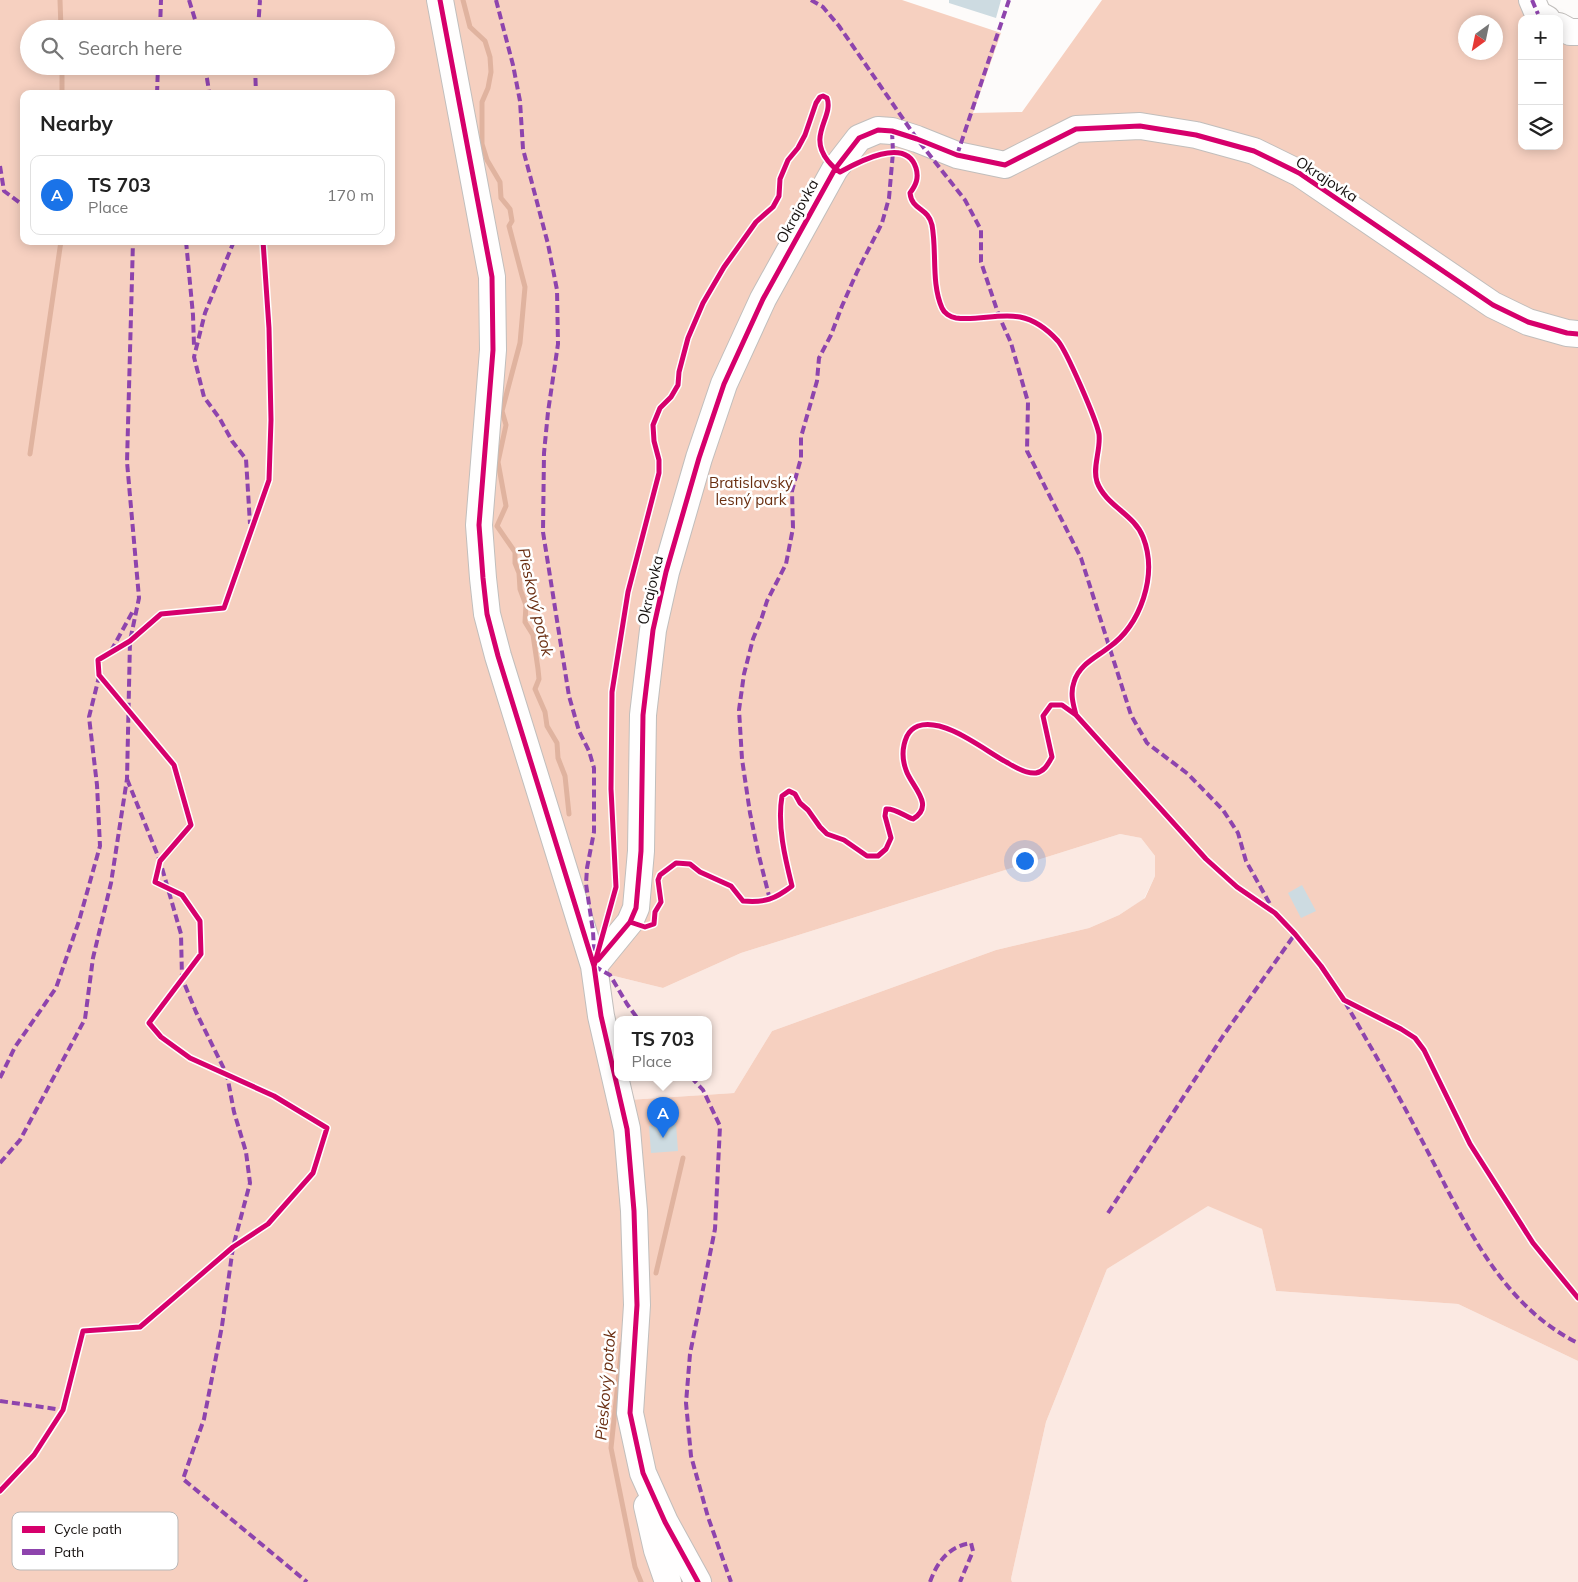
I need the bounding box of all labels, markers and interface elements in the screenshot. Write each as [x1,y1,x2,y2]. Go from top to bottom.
north arrow [1458,15,1503,60]
map controls [1518,15,1563,150]
button: + [1518,15,1563,60]
search box [20,20,395,75]
icon: search [38,34,66,62]
text: Search here [78,36,182,60]
button: − [1518,60,1563,105]
button: layers [1518,105,1563,150]
text: Nearby [40,110,113,136]
street label: Okrajovka [1292,152,1362,206]
text: TS 703 [88,173,151,197]
street label: Okrajovka [772,176,822,246]
text: A [51,185,63,205]
text: 170 m [327,185,374,205]
text: Place [88,197,128,217]
park label: Bratislavský lesný park [709,473,793,509]
water label: Pieskový potok [514,546,558,659]
street label: Okrajovka [633,554,667,626]
your location [1012,848,1038,874]
popup [614,1016,712,1081]
text: TS 703 [632,1027,695,1051]
text: Place [632,1051,672,1071]
pin: A [647,1097,679,1138]
water label: Pieskový potok [590,1328,620,1441]
legend [12,1512,178,1570]
text: Cycle path [54,1520,122,1538]
text: Path [54,1543,84,1561]

